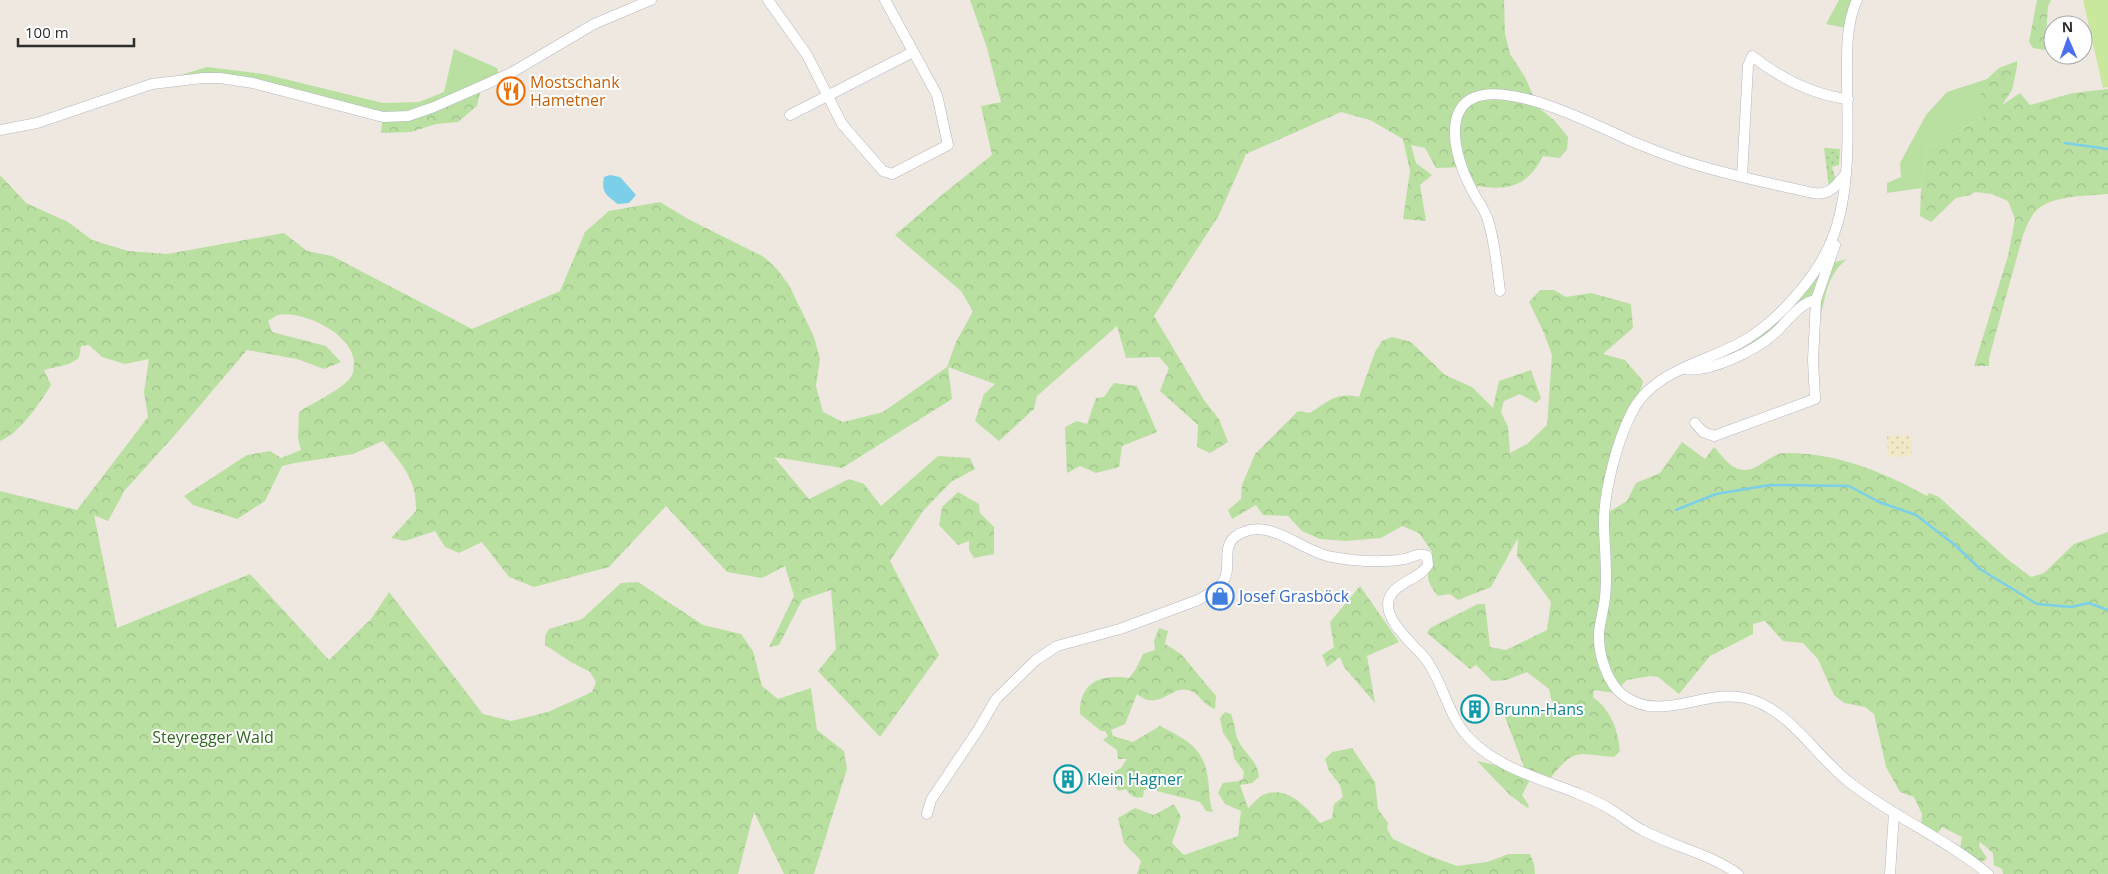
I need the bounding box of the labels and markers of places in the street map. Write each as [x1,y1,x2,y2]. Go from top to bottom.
place label: Mostschank Hametner [530,71,620,111]
restaurant icon: Mostschank Hametner [496,76,526,106]
shop icon: Josef Grasböck [1205,581,1235,611]
place label: Josef Grasböck [1237,585,1350,607]
building icon: Brunn-Hans [1460,694,1490,724]
place label: Brunn-Hans [1494,698,1584,720]
building icon: Klein Hagner [1053,764,1083,794]
place label: Klein Hagner [1087,768,1183,790]

